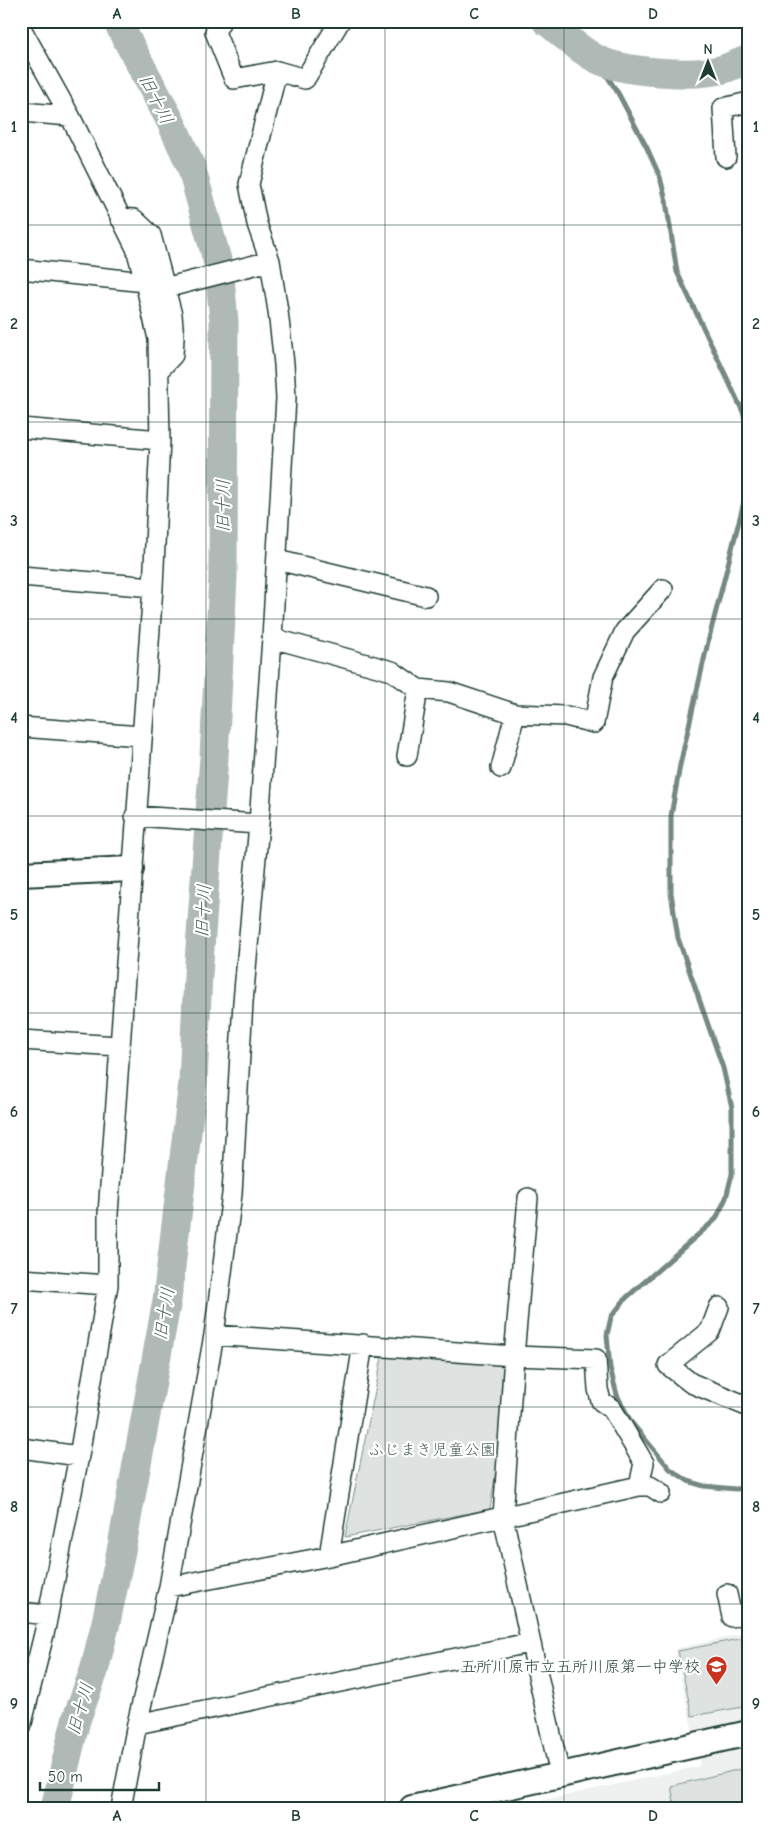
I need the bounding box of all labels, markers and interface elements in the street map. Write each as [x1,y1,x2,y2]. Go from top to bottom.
text: A [113,5,122,23]
text: B [291,5,301,23]
text: C [469,5,479,23]
text: D [648,5,658,23]
north arrow [682,38,732,88]
text: N [703,41,713,58]
water label: 旧十川 [134,70,177,128]
text: 1 [11,118,17,136]
text: 1 [753,118,759,136]
text: 2 [10,315,18,333]
text: 2 [752,315,760,333]
water label: 旧十川 [213,479,234,533]
text: 3 [10,512,18,530]
text: 3 [752,512,760,530]
text: 4 [10,709,18,727]
text: 4 [752,709,760,727]
water label: 旧十川 [192,884,215,939]
text: 5 [10,906,18,924]
text: 5 [752,906,760,924]
text: 6 [10,1103,18,1121]
text: 6 [752,1103,760,1121]
water label: 旧十川 [150,1286,179,1342]
text: 7 [10,1300,18,1318]
text: 7 [752,1300,760,1318]
park label: ふじまき児童公園 [368,1441,496,1459]
text: 8 [10,1498,18,1516]
text: 8 [752,1498,760,1516]
school or university icon: 五所川原市立五所川原第一中学校 [704,1654,728,1685]
place label: 五所川原市立五所川原第一中学校 [460,1658,700,1676]
water label: 旧十川 [63,1680,98,1738]
text: 9 [10,1695,18,1713]
text: 9 [752,1695,760,1713]
scale bar [40,1759,159,1791]
text: 50 m [48,1768,83,1786]
text: A [113,1807,122,1825]
text: B [291,1807,301,1825]
text: C [469,1807,479,1825]
text: D [648,1807,658,1825]

